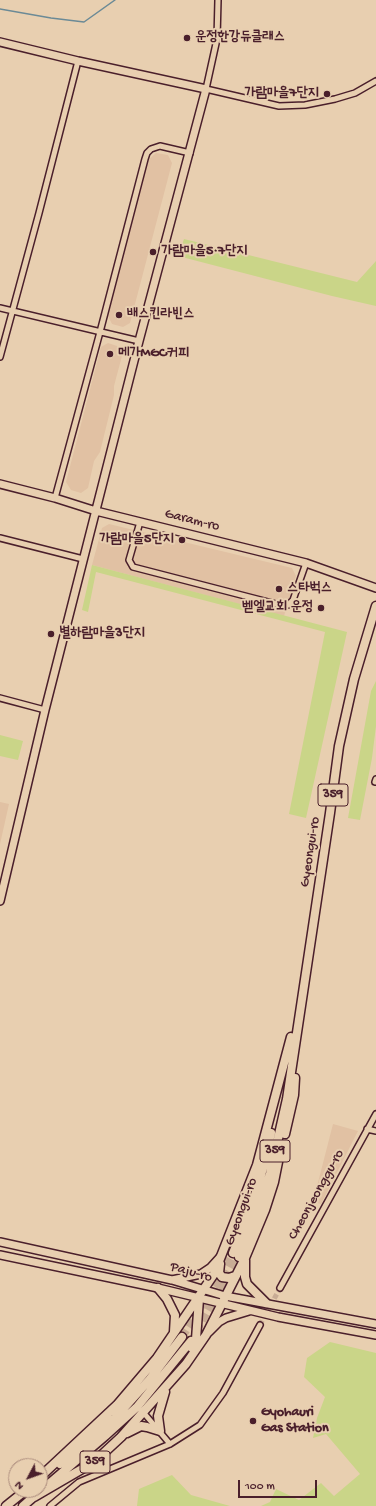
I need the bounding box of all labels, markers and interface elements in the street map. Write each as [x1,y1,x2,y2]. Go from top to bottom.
place label: 운정한강듀클래스 [195,30,285,46]
marker: 운정한강듀클래스 [182,33,192,43]
place label: 가람마을7단지 [244,86,319,102]
marker: 가람마을7단지 [322,89,332,99]
place label: 가람마을5·7단지 [161,244,248,260]
marker: 가람마을5·7단지 [148,247,158,257]
place label: 배스킨라빈스 [127,307,195,323]
marker: 배스킨라빈스 [114,310,124,320]
place label: 메가MGC커피 [118,346,189,362]
marker: 메가MGC커피 [105,349,115,359]
street label: Garam-ro [163,506,221,536]
place label: 가람마을5단지 [99,532,174,548]
marker: 가람마을5단지 [177,535,187,545]
place label: 스타벅스 [287,581,332,597]
marker: 스타벅스 [274,584,284,594]
place label: 벧엘교회 운정 [242,600,313,616]
marker: 벧엘교회 운정 [316,603,326,613]
place label: 별하람마을3단지 [59,626,145,642]
marker: 별하람마을3단지 [46,629,56,639]
road number: 359 [318,784,348,806]
street label: Gyeongui-ro [297,816,325,888]
road number: 359 [260,1140,290,1162]
street label: Cheonjeonggu-ro [285,1147,349,1243]
street label: Gyeongui-ro [222,1176,262,1248]
street label: Paju-ro [168,1259,214,1287]
place label: Gyohauri Gas Station [261,1405,329,1438]
marker: Gyohauri Gas Station [248,1416,258,1426]
road number: 359 [80,1451,110,1473]
north arrow [8,1458,48,1498]
scale bar [240,1472,319,1498]
text: N [13,1479,27,1492]
text: 100 m [245,1480,275,1494]

